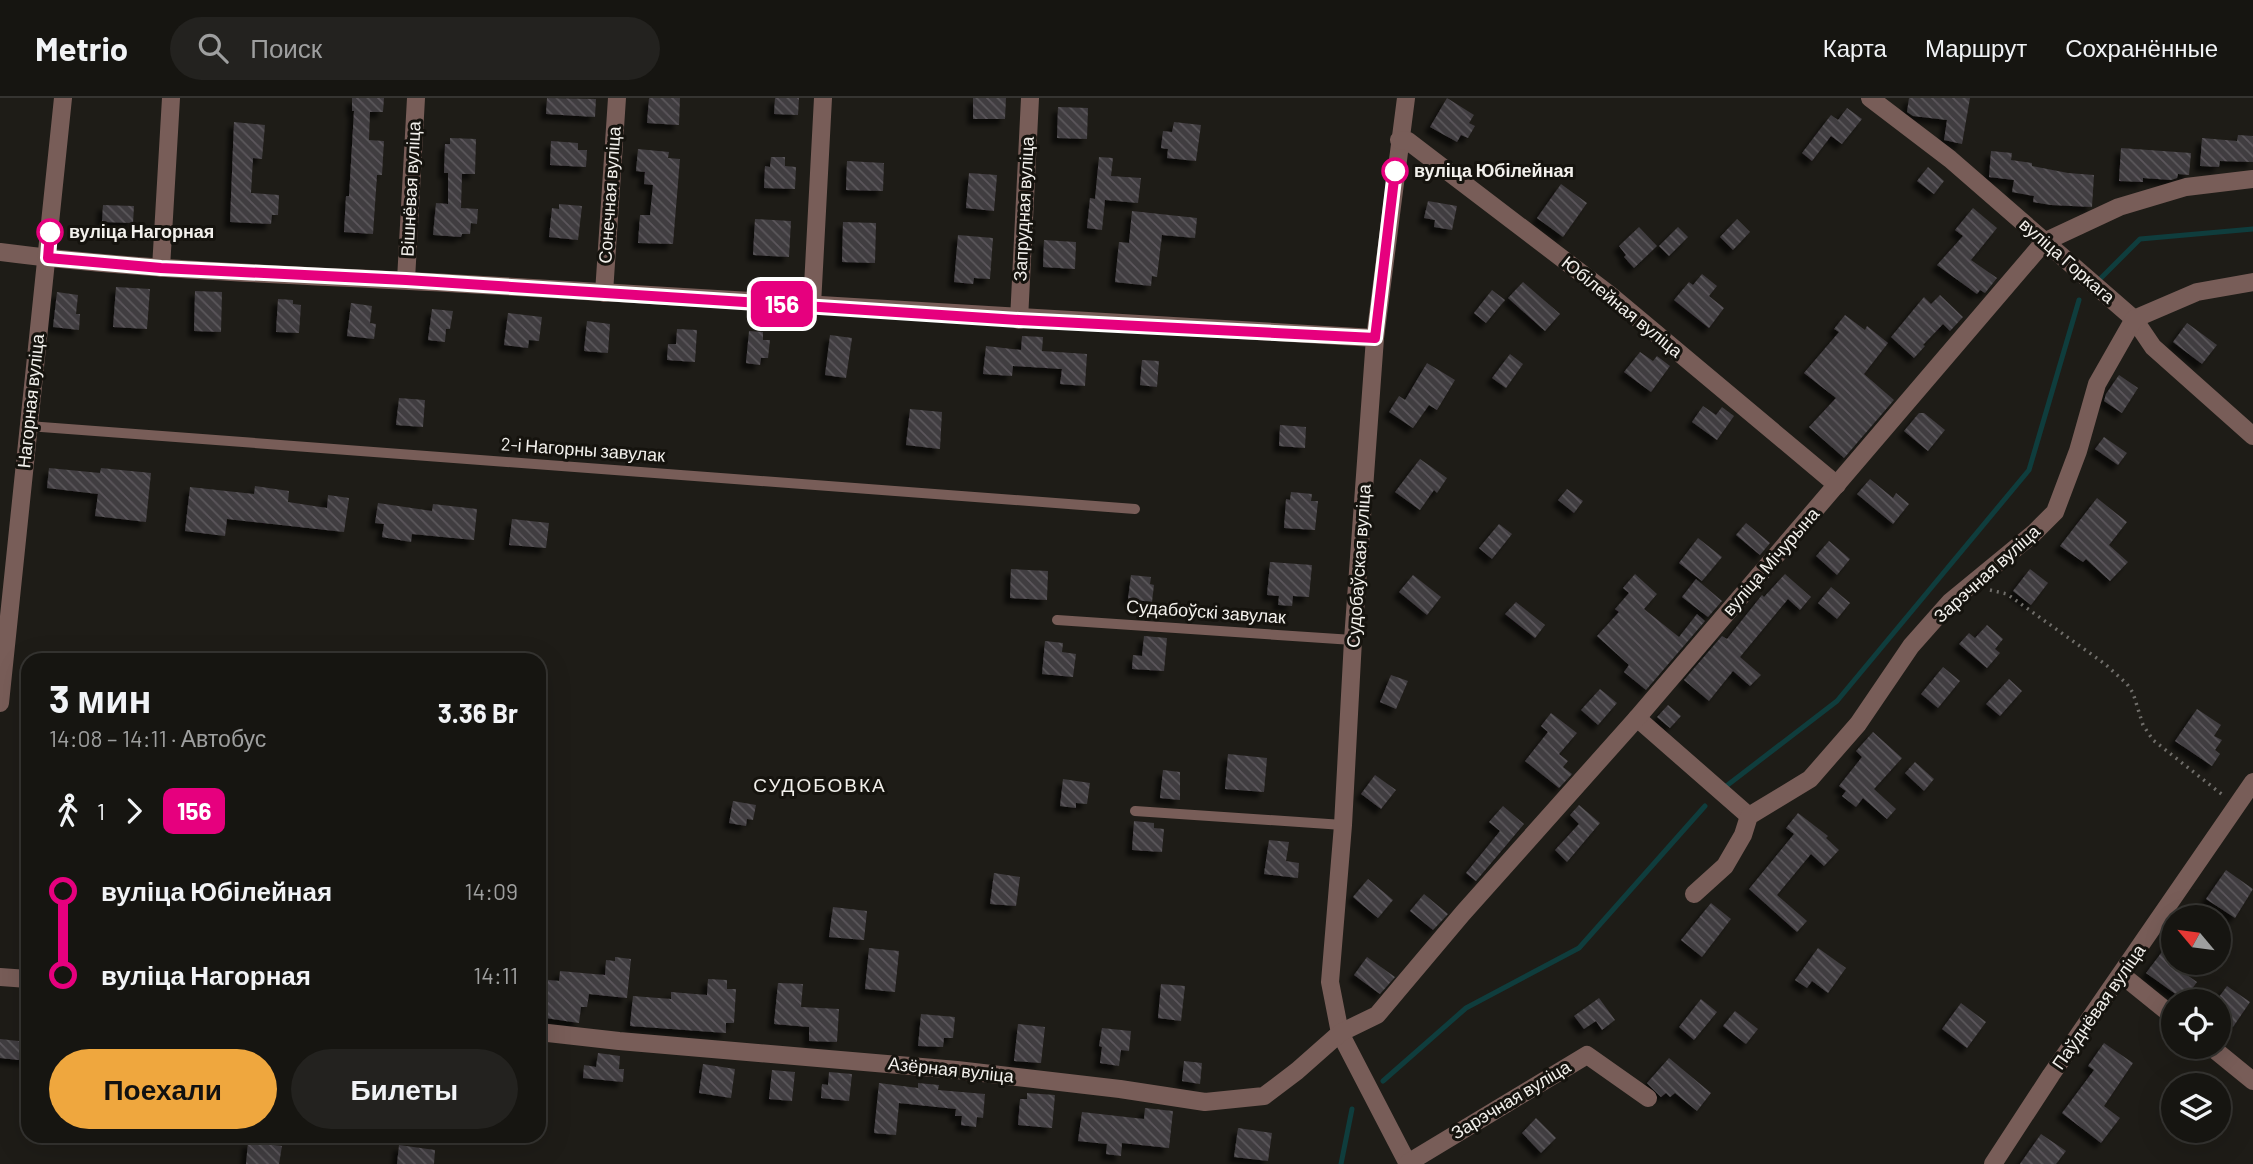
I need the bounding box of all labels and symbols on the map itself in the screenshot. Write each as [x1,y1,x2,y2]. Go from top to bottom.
street label: Вішнёвая вуліца [395,120,425,257]
street label: Сонечная вуліца [593,125,625,264]
street label: Запрудная вуліца [1008,135,1038,282]
marker: вуліца Юбілейная [1382,158,1408,184]
place label: вуліца Юбілейная [1414,159,1574,181]
street label: вуліца Горкага [2015,213,2121,308]
marker: вуліца Нагорная [37,219,63,245]
place label: вуліца Нагорная [69,220,214,242]
street label: Юбілейная вуліца [1558,251,1688,362]
line badge: 156 [742,281,822,327]
street label: Нагорная вуліца [12,332,48,469]
street label: 2-і Нагорны завулак [500,432,666,466]
street label: Судобаўская вуліца [1341,482,1375,649]
street label: вуліца Мічурына [1717,502,1824,620]
street label: Зарэчная вуліца [1929,519,2045,627]
street label: Судабоўскі завулак [1125,594,1287,628]
district label: СУДОБОВКА [753,773,887,796]
north arrow [2161,905,2231,975]
street label: Паўднёвая вуліца [2047,939,2150,1073]
street label: Азёрная вуліца [887,1051,1016,1087]
street label: Зарэчная вуліца [1447,1054,1575,1143]

